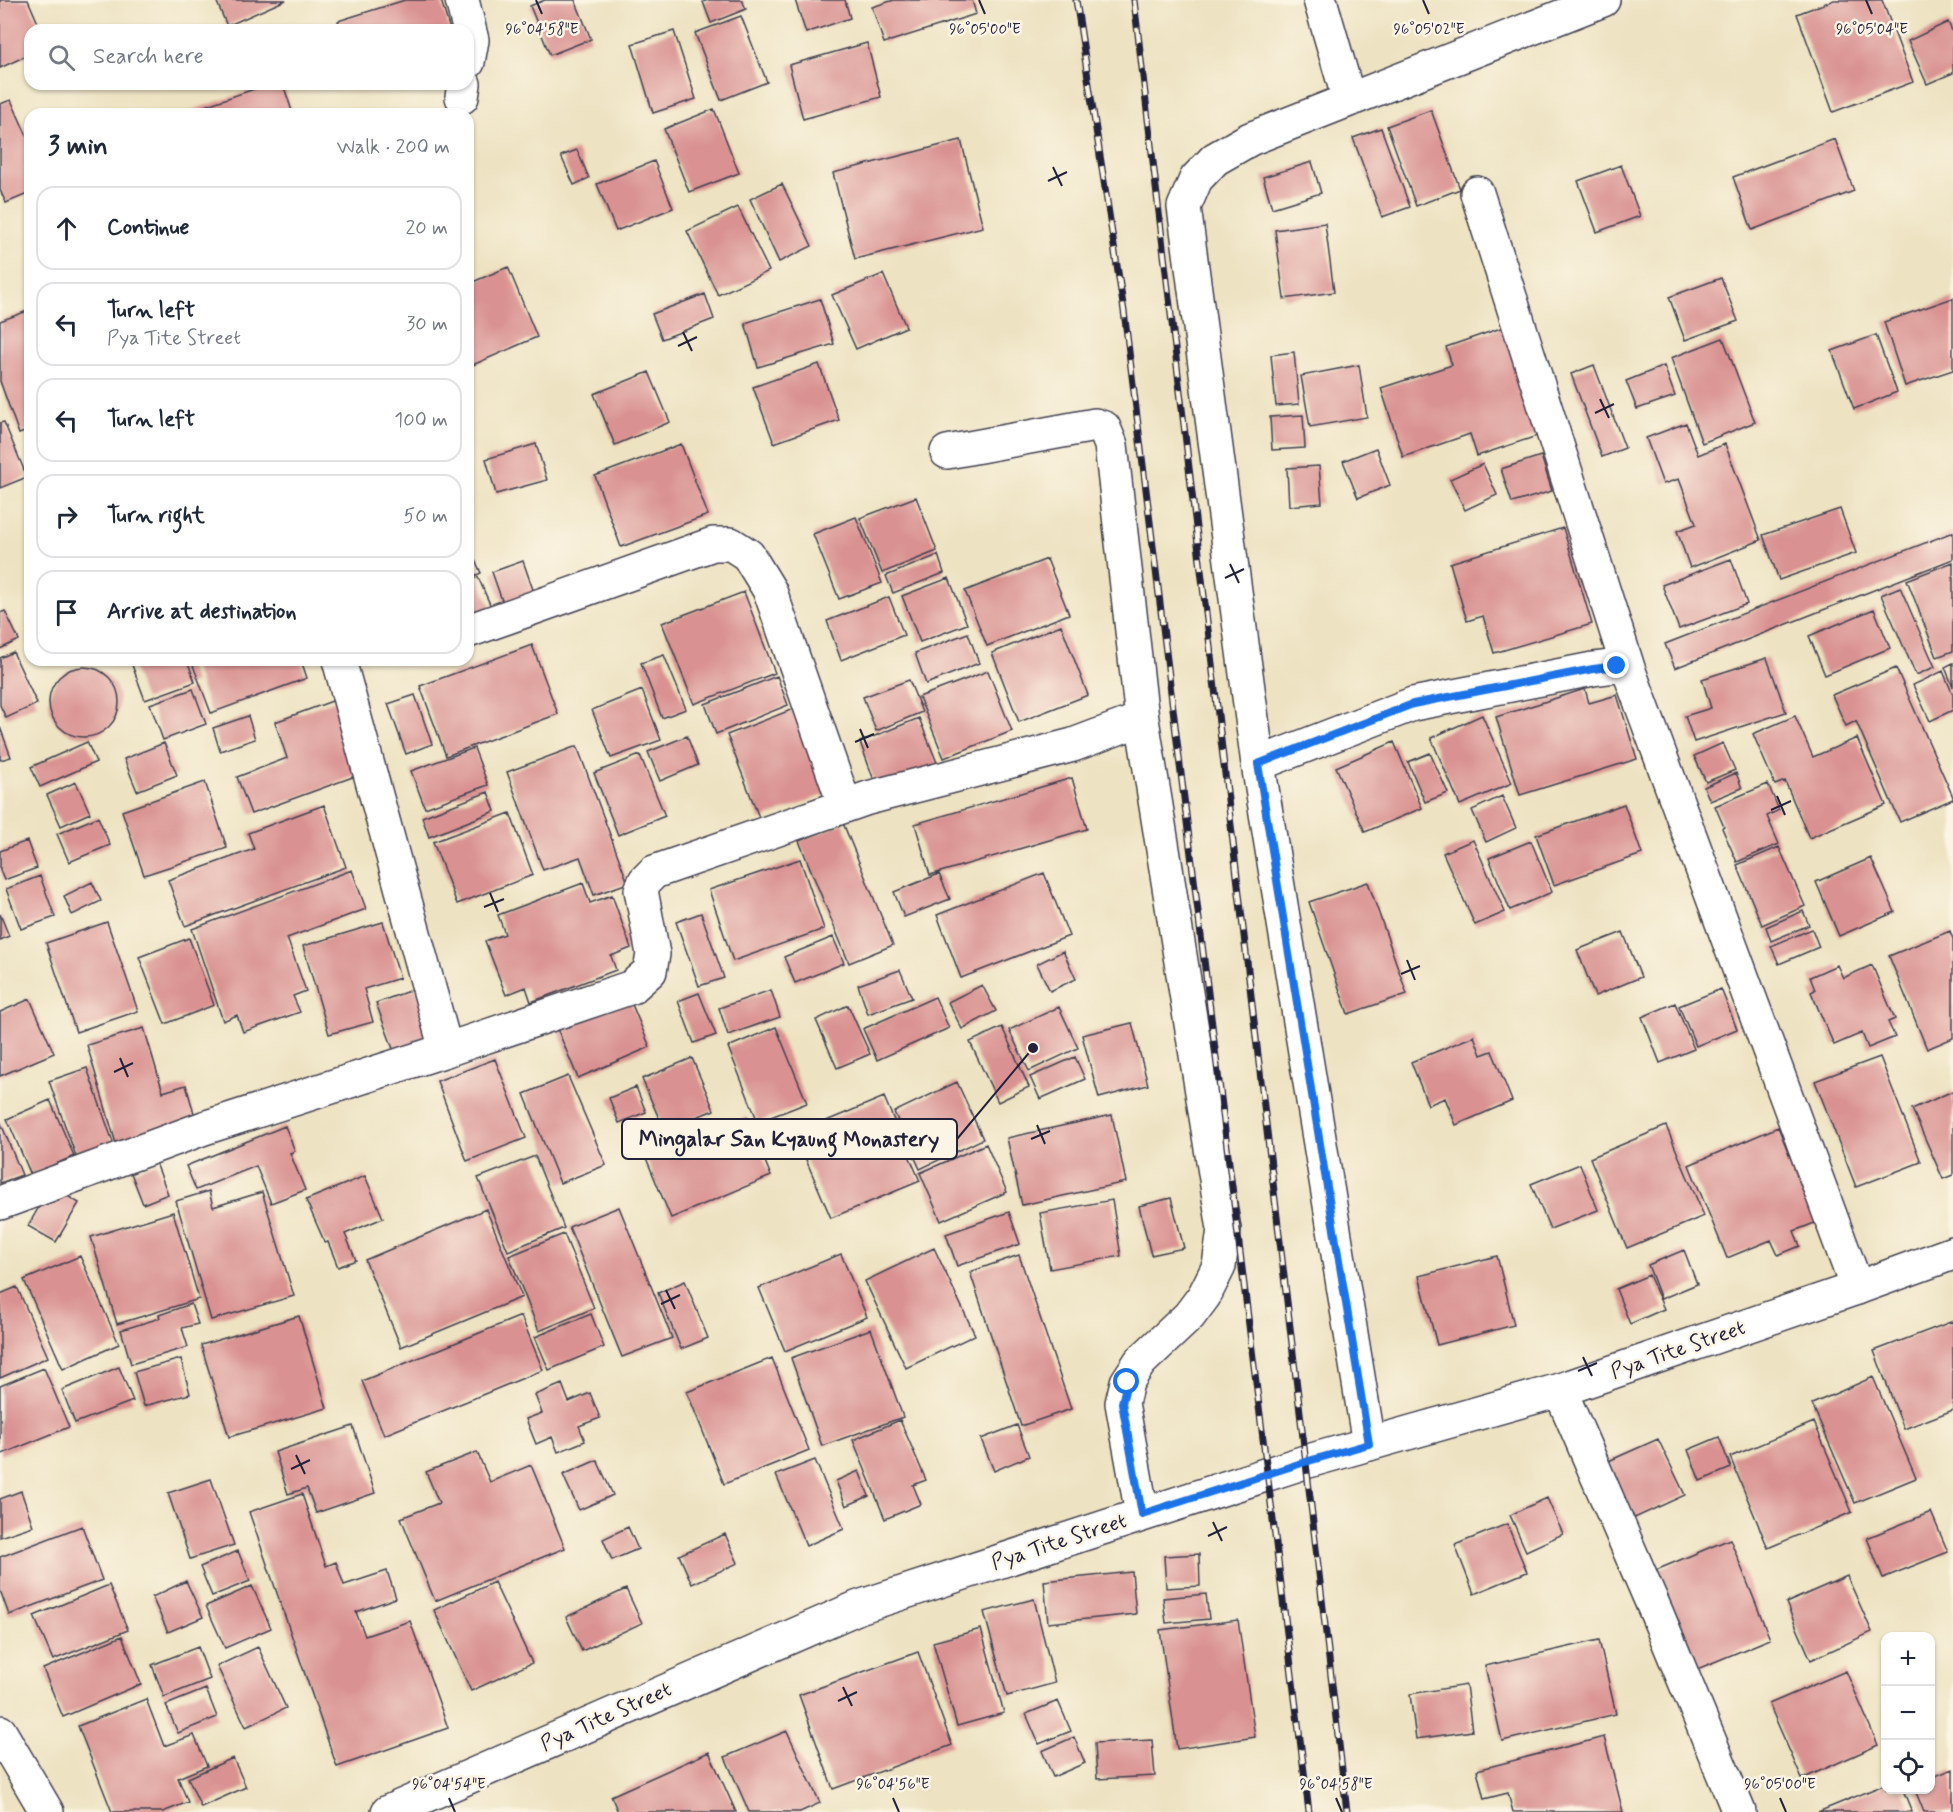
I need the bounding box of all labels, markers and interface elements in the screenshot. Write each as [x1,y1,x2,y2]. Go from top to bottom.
text: 96°04'58"E [506,20,579,40]
text: 96°05'00"E [949,20,1021,40]
text: 96°05'02"E [1394,20,1465,40]
text: 96°05'04"E [1836,20,1908,40]
search box [24,24,474,90]
icon: search [45,41,78,74]
text: Search here [93,43,204,71]
text: 3 min [48,130,108,164]
text: Walk · 200 m [337,134,450,161]
icon: ahead [50,212,83,245]
text: Continue [107,214,189,242]
text: 20 m [405,215,448,242]
text: Turn left [107,297,195,325]
icon: left [50,308,83,341]
text: 30 m [406,311,448,338]
text: Pya Tite Street [107,325,241,352]
icon: left [50,404,83,437]
text: Turn left [107,406,195,434]
text: 100 m [394,407,448,434]
icon: right [50,500,83,533]
text: Turn right [107,502,205,530]
text: 50 m [403,503,448,530]
icon: arrive [50,596,83,629]
text: Arrive at destination [107,598,297,626]
route end [1603,652,1629,678]
callout: Mingalar San Kyaung Monastery [622,1119,957,1159]
text: Mingalar San Kyaung Monastery [639,1126,939,1158]
street label: Pya Tite Street [1607,1314,1749,1386]
route start [1113,1368,1139,1394]
street label: Pya Tite Street [988,1507,1130,1577]
map controls [1881,1632,1935,1794]
button: + [1881,1632,1935,1686]
street label: Pya Tite Street [536,1676,676,1758]
button: − [1881,1686,1935,1740]
button: locate [1881,1740,1935,1794]
text: 96°04'54"E [412,1775,486,1795]
text: 96°04'56"E [857,1775,930,1795]
text: 96°04'58"E [1300,1775,1373,1795]
text: 96°05'00"E [1744,1775,1816,1795]

